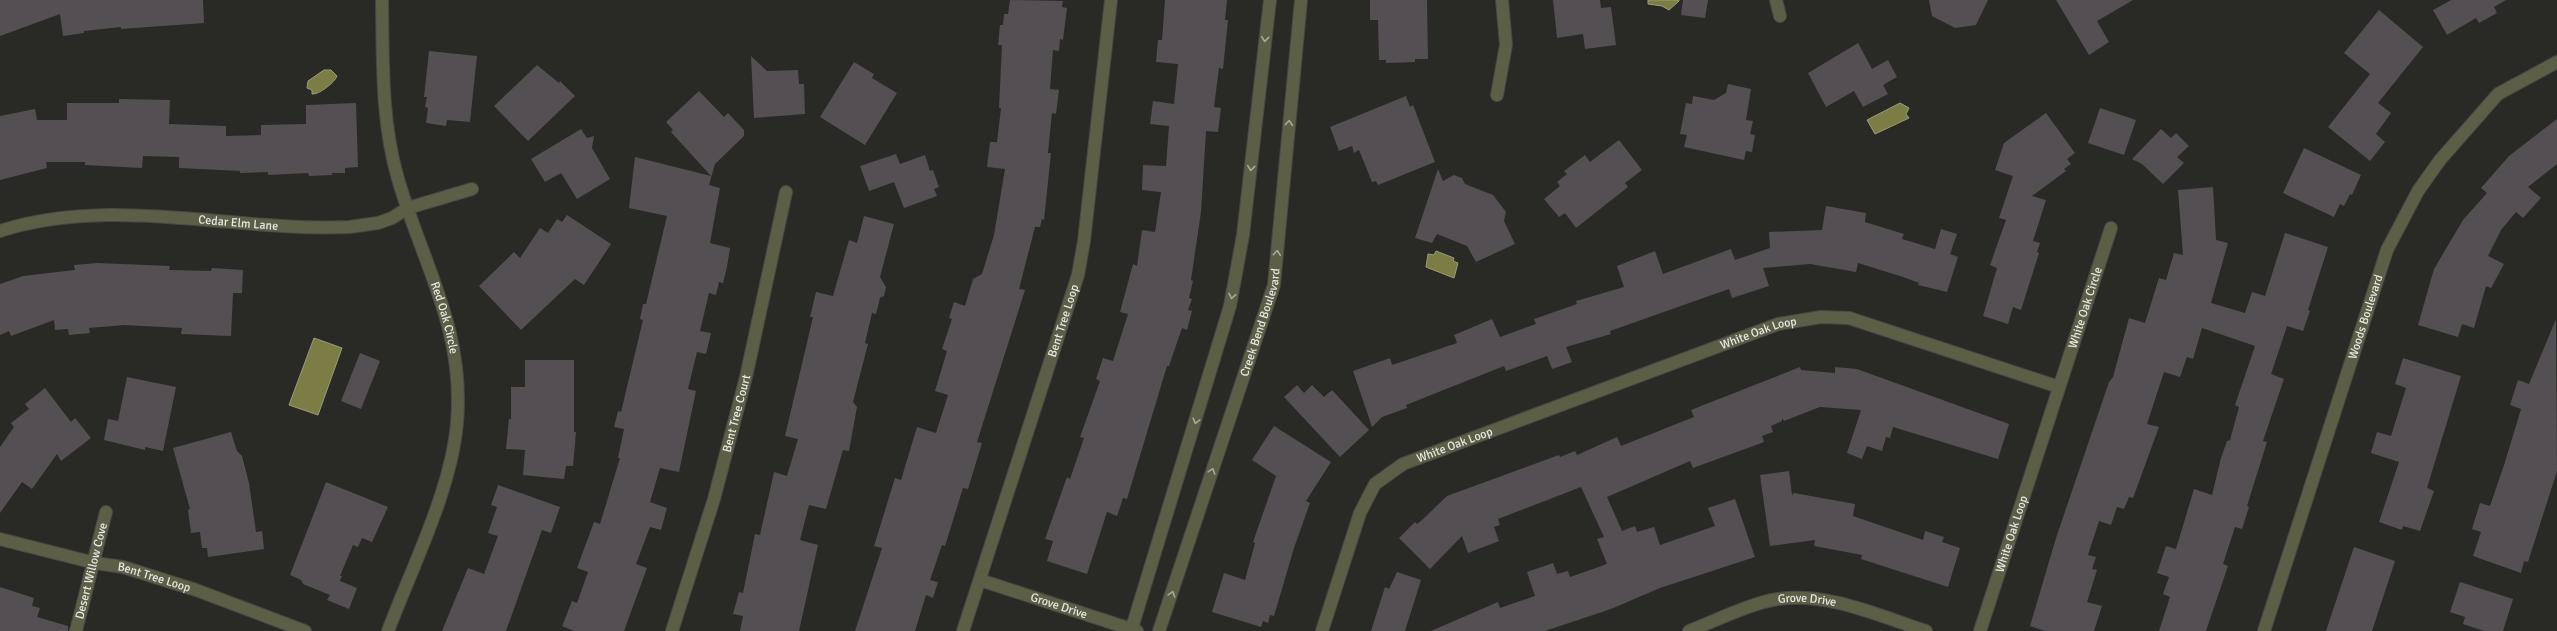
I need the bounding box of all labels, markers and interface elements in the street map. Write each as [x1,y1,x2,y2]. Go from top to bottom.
one-way arrow [1261,36,1270,42]
one-way arrow [1284,120,1293,126]
one-way arrow [1247,165,1256,171]
street label: Cedar Elm Lane [198,212,279,233]
one-way arrow [1272,250,1281,256]
street label: White Oak Circle [2065,265,2105,350]
street label: Creek Bend Boulevard [1237,268,1283,378]
street label: Woods Boulevard [2345,273,2386,361]
street label: Red Oak Circle [427,280,462,355]
street label: Bent Tree Loop [1044,282,1082,359]
one-way arrow [1228,293,1237,300]
street label: White Oak Loop [1718,314,1798,352]
street label: Bent Tree Court [719,373,754,454]
one-way arrow [1192,418,1201,425]
street label: White Oak Loop [1414,424,1495,466]
one-way arrow [1208,467,1216,474]
street label: White Oak Loop [1992,494,2031,574]
street label: Desert Willow Cove [72,521,111,621]
street label: Bent Tree Loop [117,559,193,595]
street label: Grove Drive [1029,589,1089,622]
street label: Grove Drive [1777,590,1838,610]
one-way arrow [1167,591,1175,598]

